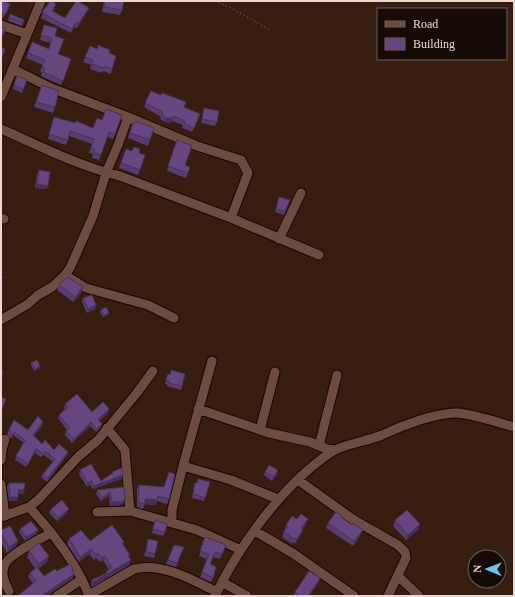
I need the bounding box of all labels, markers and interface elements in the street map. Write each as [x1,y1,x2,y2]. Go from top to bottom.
legend [377,8,507,60]
text: Road [413,17,438,31]
text: Building [413,37,455,51]
north arrow [467,549,507,589]
text: N [471,565,483,573]

